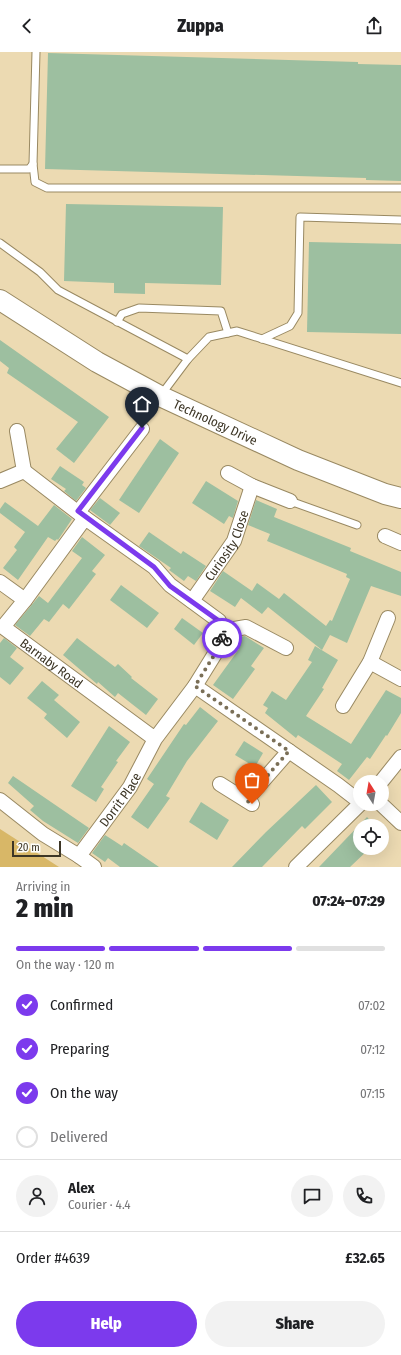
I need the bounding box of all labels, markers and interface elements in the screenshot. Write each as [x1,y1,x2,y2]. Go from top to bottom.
icon: back [16,15,38,37]
text: Zuppa [177,15,224,37]
icon: share [363,15,385,37]
pin [125,387,159,428]
icon: home [131,393,153,415]
street label: Technology Drive [171,396,260,448]
street label: Curiosity Close [202,508,252,584]
courier [202,618,242,658]
icon: bike [211,627,233,649]
street label: Barnaby Road [17,635,86,691]
pin [235,763,269,804]
icon: bag [241,769,263,791]
street label: Dorrit Place [96,770,144,830]
north arrow [353,775,389,811]
map controls [353,775,389,855]
button: locate [353,819,389,855]
scale bar [12,839,61,858]
text: 20 m [18,841,40,854]
text: Arriving in [16,879,70,894]
text: 07:24–07:29 [312,892,385,910]
text: 2 min [16,893,74,924]
text: On the way · 120 m [16,957,114,972]
icon: check [16,994,38,1016]
text: Confirmed [50,996,113,1014]
text: 07:02 [358,998,385,1013]
icon: check [16,1038,38,1060]
text: Preparing [50,1040,109,1058]
text: 07:12 [360,1042,385,1057]
icon: check [16,1082,38,1104]
text: On the way [50,1084,118,1102]
text: 07:15 [360,1086,385,1101]
text: Delivered [50,1128,108,1146]
button: person [16,1175,58,1217]
button: chat [291,1175,333,1217]
button: phone [343,1175,385,1217]
text: Alex [68,1179,95,1197]
text: Courier · 4.4 [68,1197,131,1212]
text: Order #4639 [16,1249,90,1267]
text: £32.65 [345,1249,385,1267]
button: Help [16,1301,197,1347]
button: Share [205,1301,385,1347]

